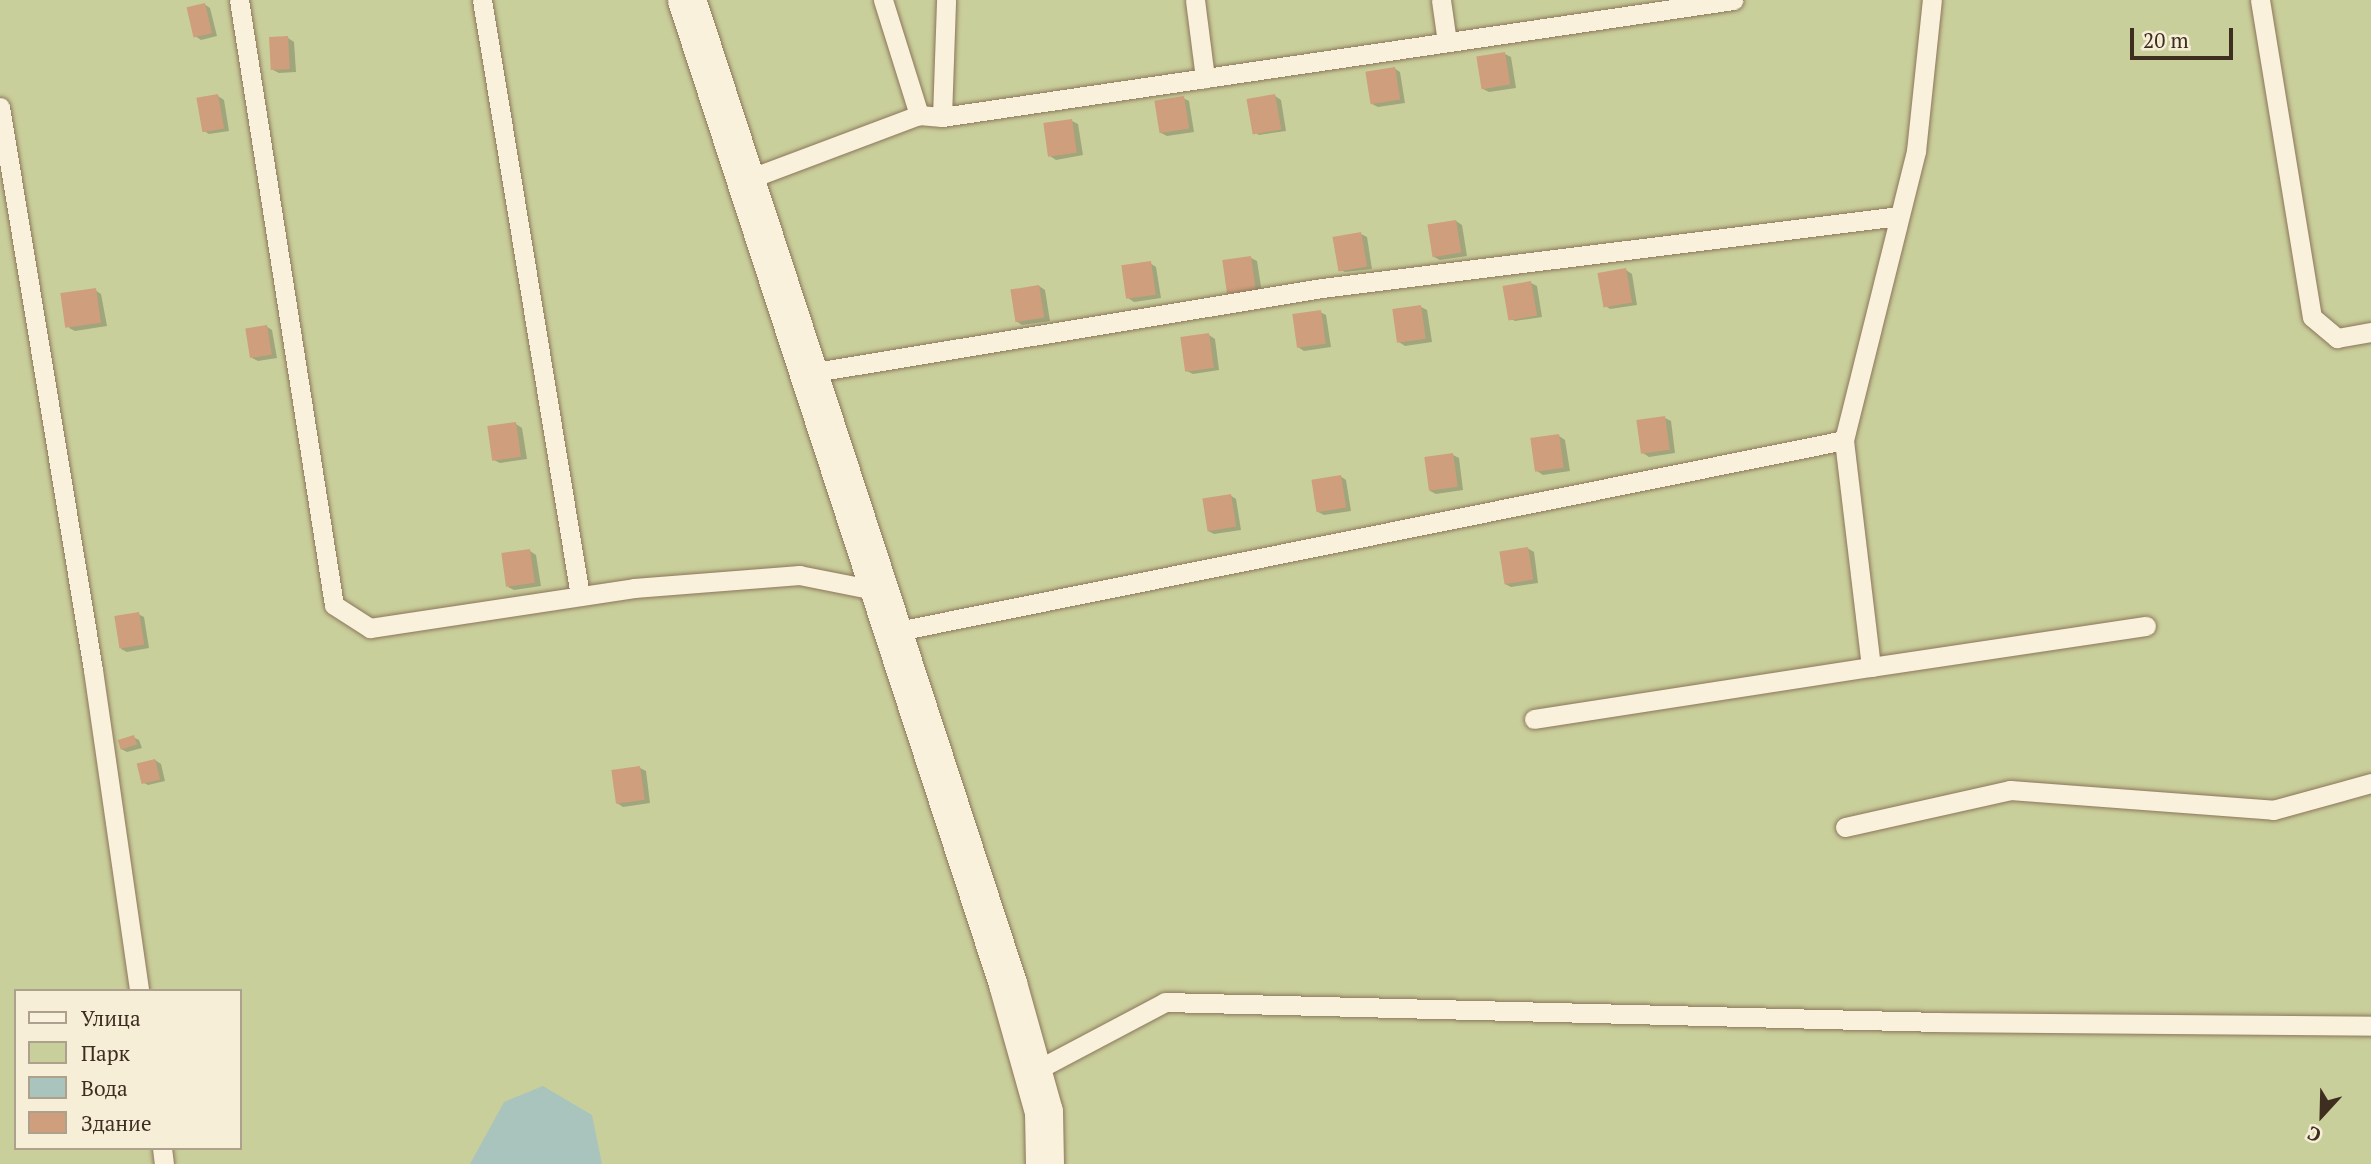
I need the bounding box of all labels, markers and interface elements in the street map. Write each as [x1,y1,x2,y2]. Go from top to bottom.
scale bar [2133,14,2236,58]
text: 20 m [2143,26,2189,54]
legend [14,989,242,1150]
text: Улица [81,1004,141,1032]
text: Парк [81,1039,130,1067]
text: Вода [81,1074,128,1102]
north arrow [2287,1080,2357,1150]
text: Здание [81,1109,152,1137]
text: С [2304,1121,2324,1149]

